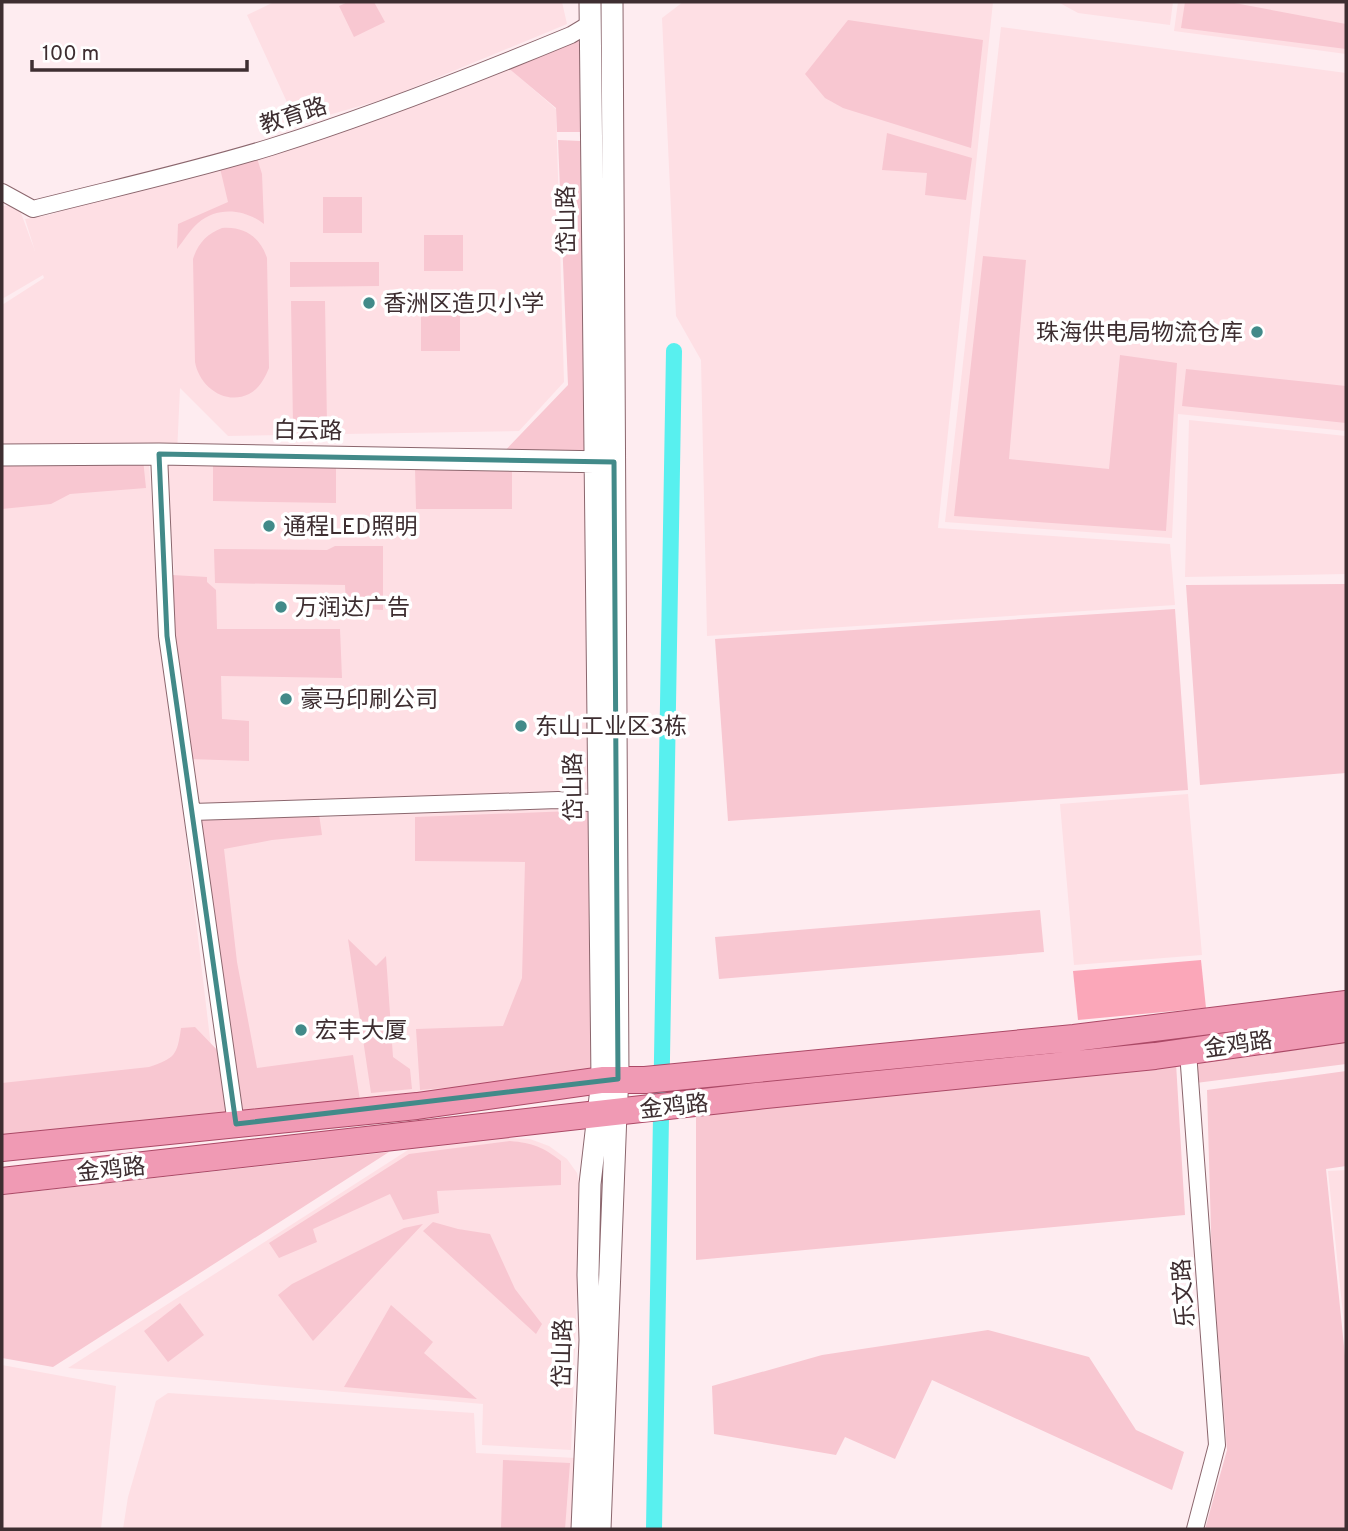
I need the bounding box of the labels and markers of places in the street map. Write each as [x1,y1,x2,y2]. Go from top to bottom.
place label: 香洲区造贝小学 [383,291,544,320]
marker: 香洲区造贝小学 [361,295,377,311]
place label: 珠海供电局物流仓库 [1036,320,1243,349]
marker: 珠海供电局物流仓库 [1249,324,1265,340]
place label: 通程LED照明 [283,514,417,543]
marker: 通程LED照明 [261,518,277,534]
place label: 万润达广告 [295,595,410,624]
marker: 万润达广告 [273,599,289,615]
place label: 豪马印刷公司 [300,687,438,716]
marker: 豪马印刷公司 [278,691,294,707]
place label: 东山工业区3栋 [535,714,687,743]
marker: 东山工业区3栋 [513,718,529,734]
place label: 宏丰大厦 [315,1018,407,1047]
marker: 宏丰大厦 [293,1022,309,1038]

